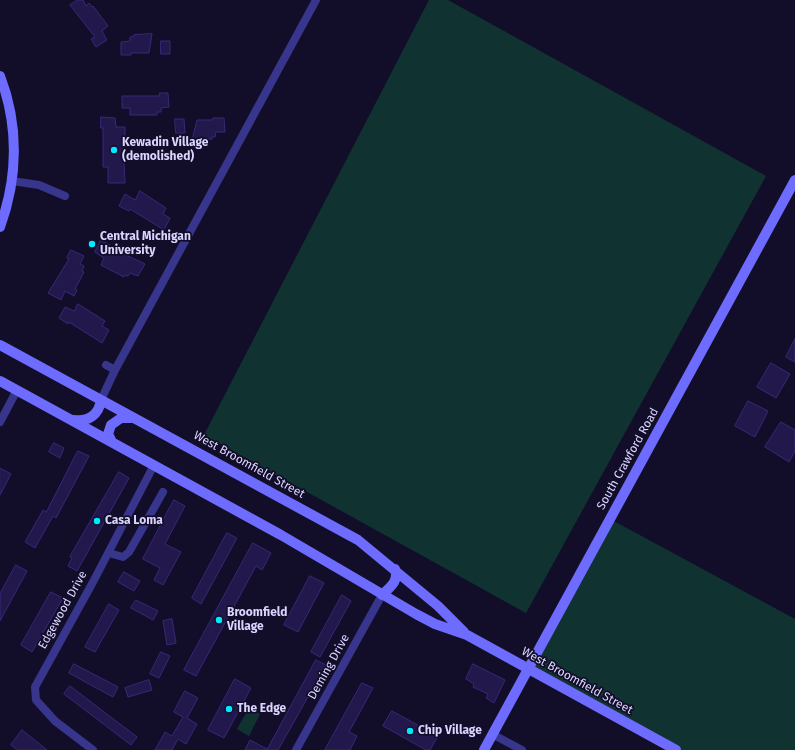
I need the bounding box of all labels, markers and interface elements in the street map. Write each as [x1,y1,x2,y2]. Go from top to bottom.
place label: Kewadin Village (demolished) [122,136,208,164]
marker: Kewadin Village (demolished) [109,145,119,155]
place label: Central Michigan University [100,230,191,258]
marker: Central Michigan University [87,239,97,249]
street label: South Crawford Road [594,406,662,512]
street label: West Broomfield Street [191,428,307,502]
place label: Casa Loma [105,514,163,528]
marker: Casa Loma [92,516,102,526]
street label: Edgewood Drive [36,568,90,652]
place label: Broomfield Village [227,606,288,634]
marker: Broomfield Village [214,615,224,625]
street label: Deming Drive [305,632,353,702]
street label: West Broomfield Street [519,644,635,718]
place label: The Edge [237,702,286,716]
marker: The Edge [224,704,234,714]
place label: Chip Village [418,724,482,738]
marker: Chip Village [405,726,415,736]

